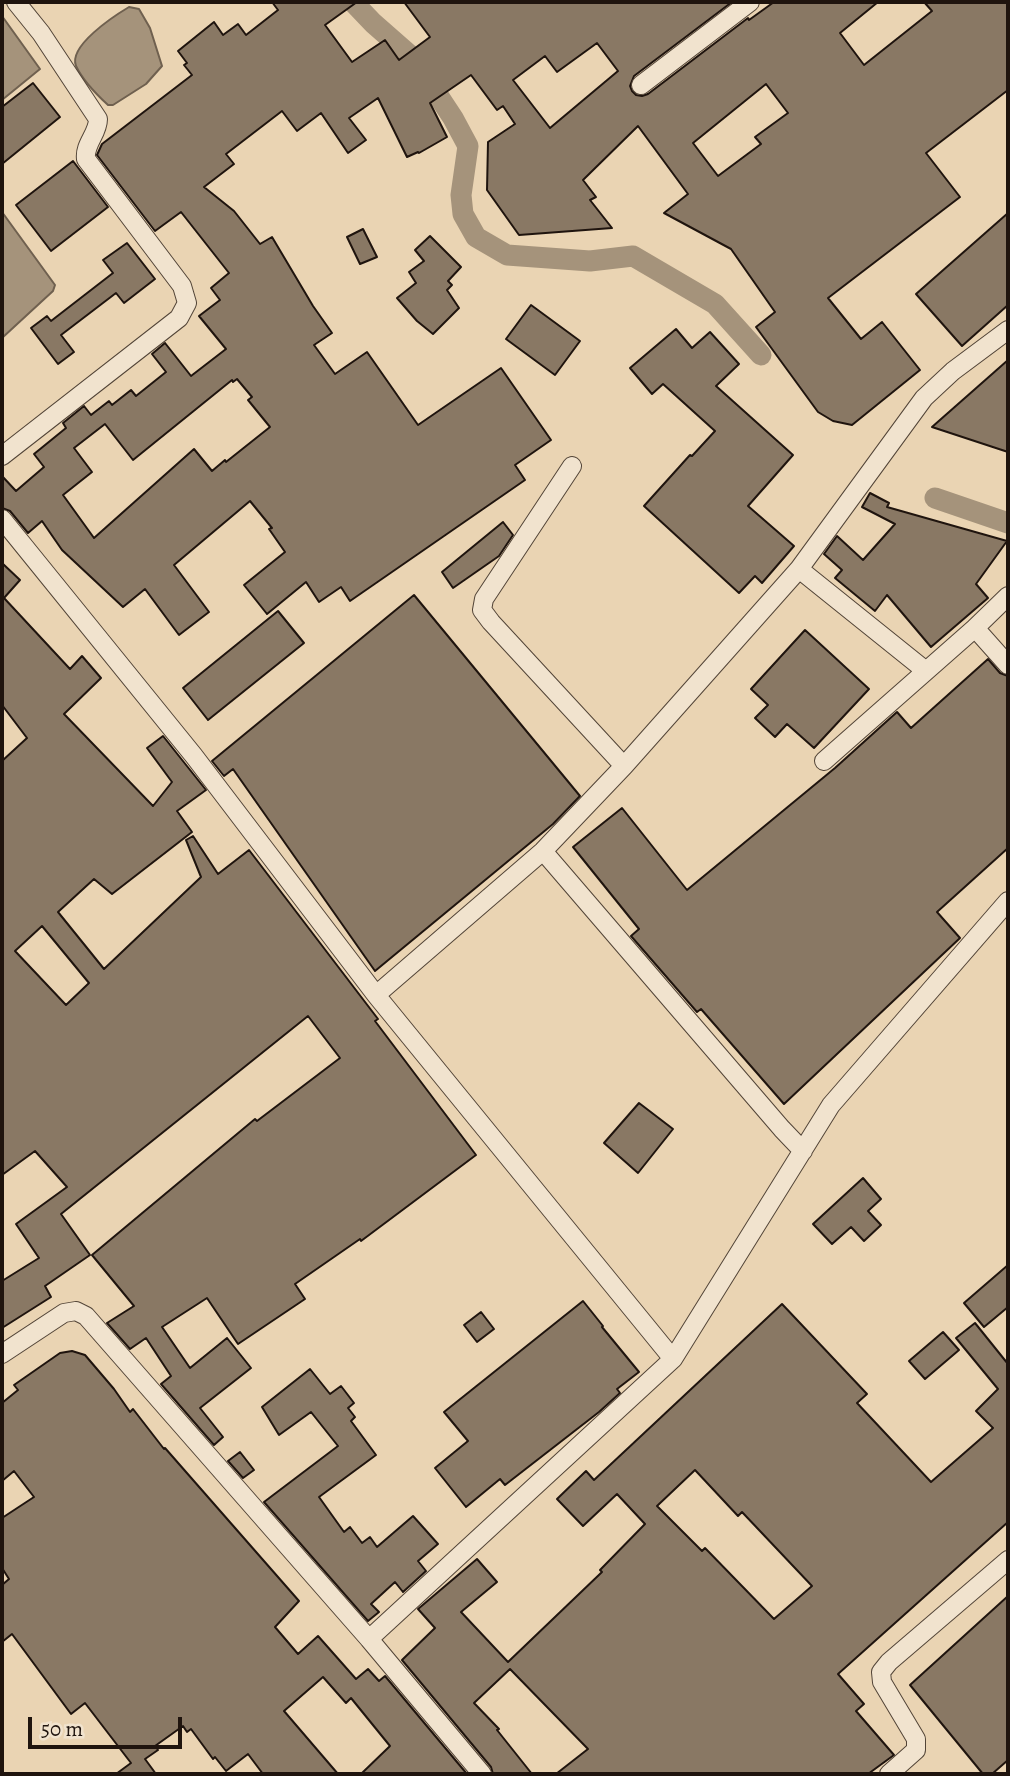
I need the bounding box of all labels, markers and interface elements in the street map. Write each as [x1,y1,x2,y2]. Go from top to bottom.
scale bar [32,1702,186,1746]
text: 50 m [41,1715,83,1743]

